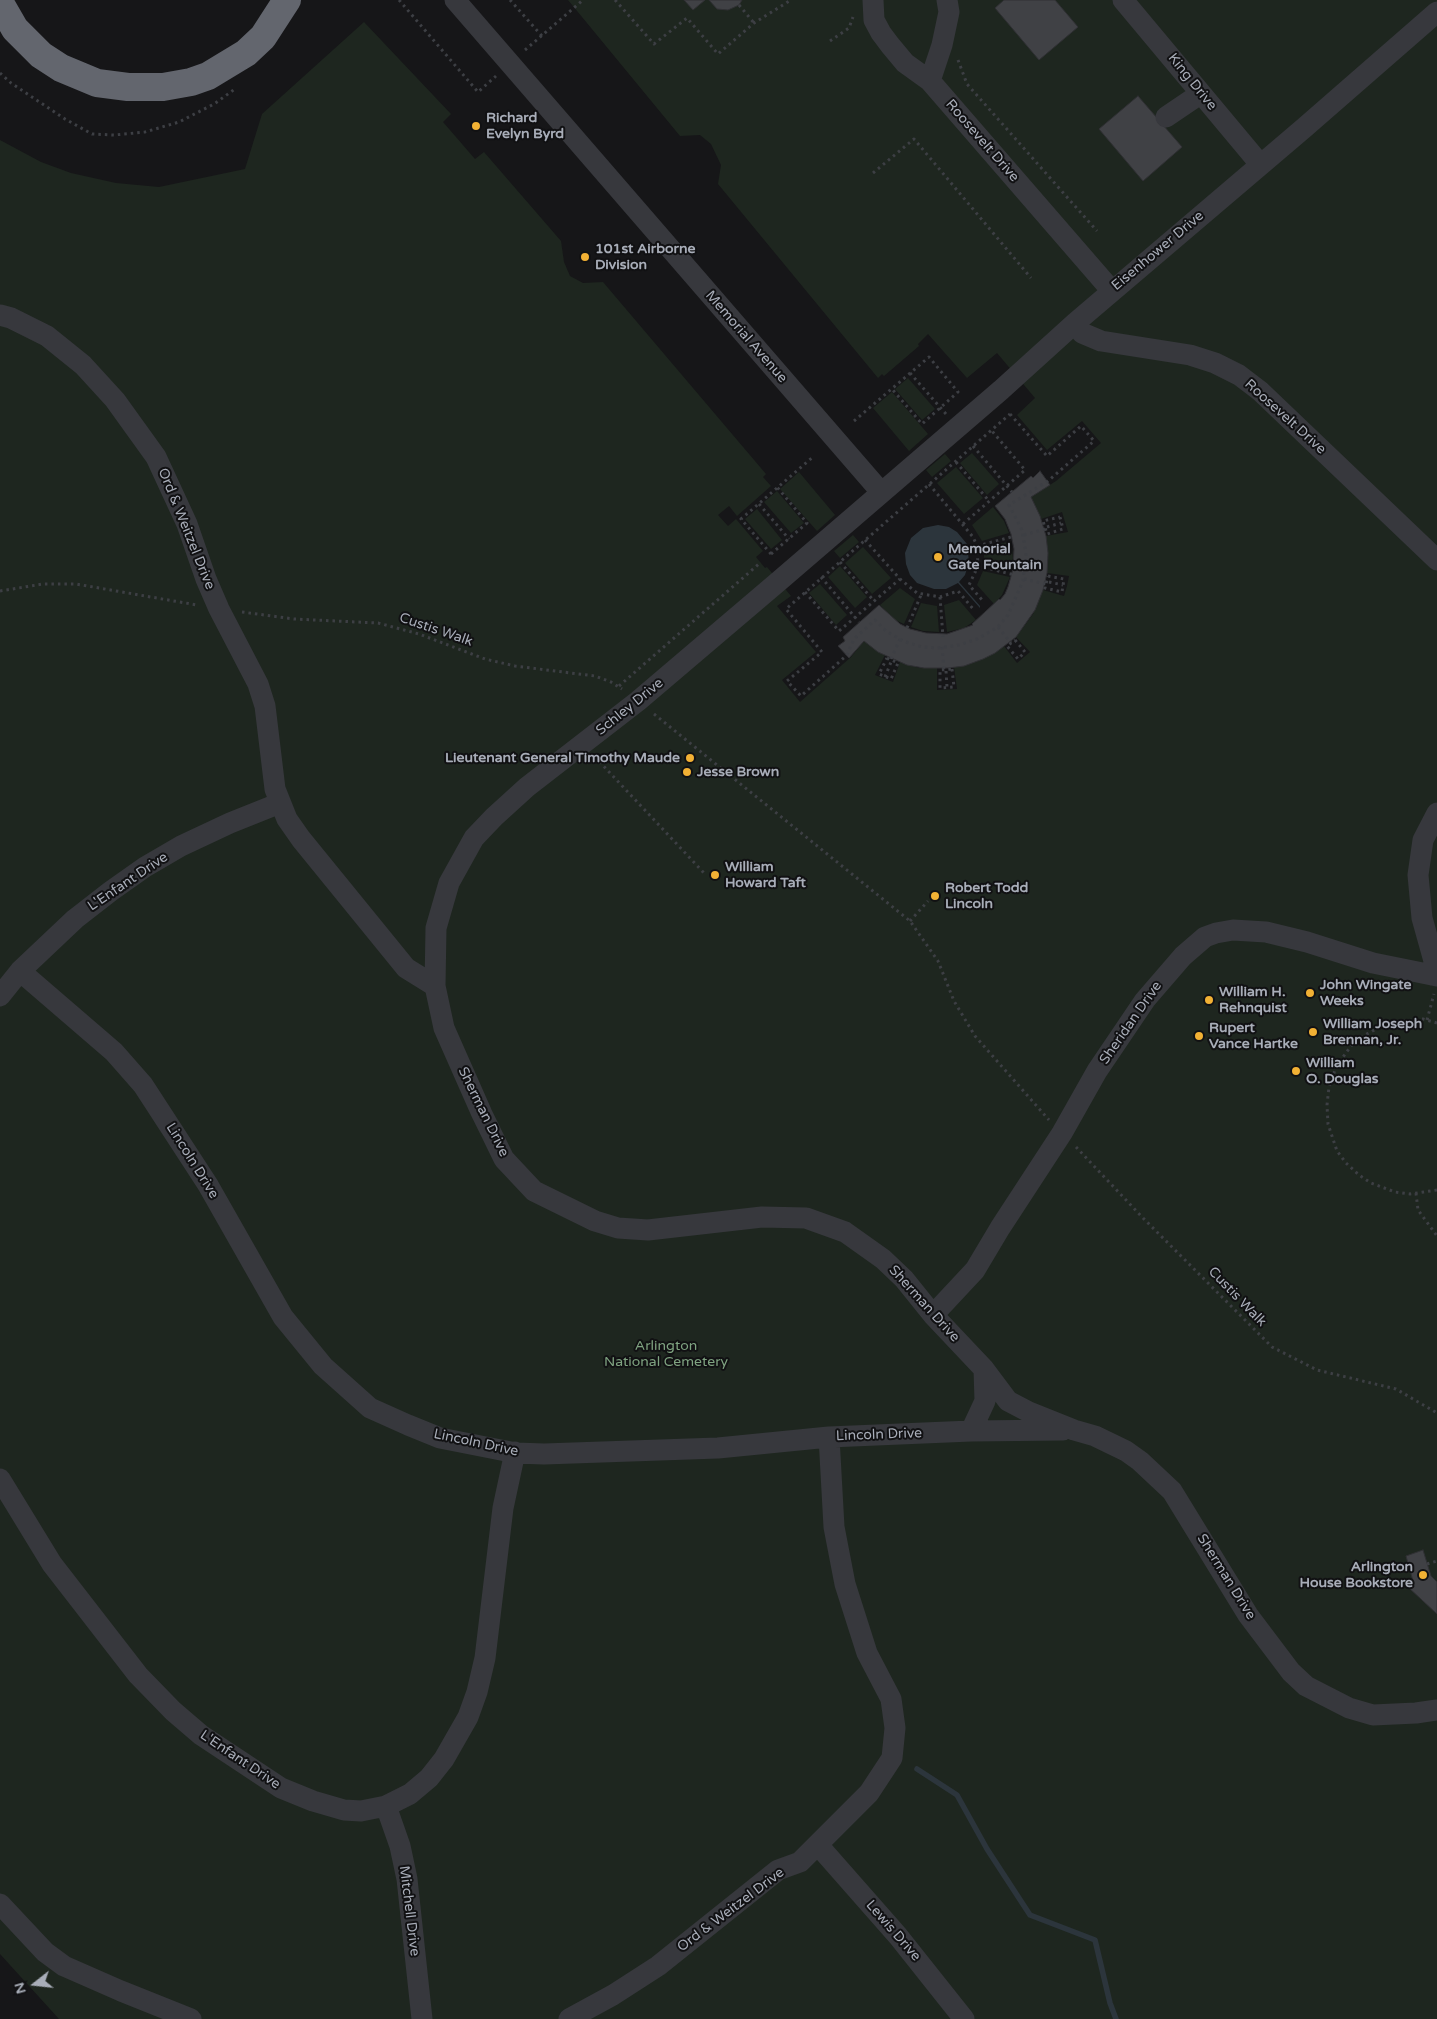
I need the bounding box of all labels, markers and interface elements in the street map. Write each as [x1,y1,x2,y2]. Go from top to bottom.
street label: King Drive [1164,50,1220,114]
street label: Roosevelt Drive [942,96,1022,186]
place label: Richard Evelyn Byrd [486,110,564,142]
marker: Richard Evelyn Byrd [470,120,482,132]
street label: Eisenhower Drive [1109,208,1207,294]
place label: 101st Airborne Division [595,241,695,274]
marker: 101st Airborne Division [579,251,591,263]
street label: Memorial Avenue [701,288,791,386]
street label: Roosevelt Drive [1241,376,1329,458]
street label: Ord & Weitzel Drive [154,466,218,592]
place label: Memorial Gate Fountain [948,541,1042,574]
marker: Memorial Gate Fountain [932,551,944,563]
street label: Custis Walk [397,610,475,650]
street label: Schley Drive [593,675,667,739]
place label: Lieutenant General Timothy Maude [445,750,680,766]
marker: Lieutenant General Timothy Maude [684,752,696,764]
place label: Jesse Brown [697,764,779,780]
marker: Jesse Brown [681,766,693,778]
street label: L'Enfant Drive [85,849,171,915]
place label: William Howard Taft [725,859,806,892]
marker: William Howard Taft [709,869,721,881]
place label: Robert Todd Lincoln [945,880,1028,912]
marker: Robert Todd Lincoln [929,890,941,902]
place label: John Wingate Weeks [1320,977,1411,1010]
street label: Sheridan Drive [1096,978,1166,1068]
place label: William H. Rehnquist [1219,984,1287,1016]
marker: John Wingate Weeks [1304,987,1316,999]
marker: William H. Rehnquist [1203,994,1215,1006]
place label: William Joseph Brennan, Jr. [1323,1016,1422,1048]
place label: Rupert Vance Hartke [1209,1020,1298,1052]
marker: William Joseph Brennan, Jr. [1307,1026,1319,1038]
marker: Rupert Vance Hartke [1193,1030,1205,1042]
place label: William O. Douglas [1306,1055,1378,1088]
street label: Sherman Drive [454,1064,512,1160]
marker: William O. Douglas [1290,1065,1302,1077]
street label: Lincoln Drive [162,1120,222,1202]
street label: Sherman Drive [885,1262,963,1346]
street label: Custis Walk [1204,1264,1270,1330]
park label: Arlington National Cemetery [604,1338,728,1370]
street label: Lincoln Drive [836,1425,922,1445]
street label: Lincoln Drive [432,1426,520,1460]
street label: Sherman Drive [1193,1531,1259,1623]
place label: Arlington House Bookstore [1300,1559,1413,1591]
marker: Arlington House Bookstore [1417,1569,1429,1581]
street label: L'Enfant Drive [197,1727,283,1793]
street label: Ord & Weitzel Drive [674,1864,788,1956]
street label: Mitchell Drive [395,1865,423,1957]
street label: Lewis Drive [862,1897,924,1965]
north arrow [10,1959,60,2009]
text: N [10,1981,30,1996]

